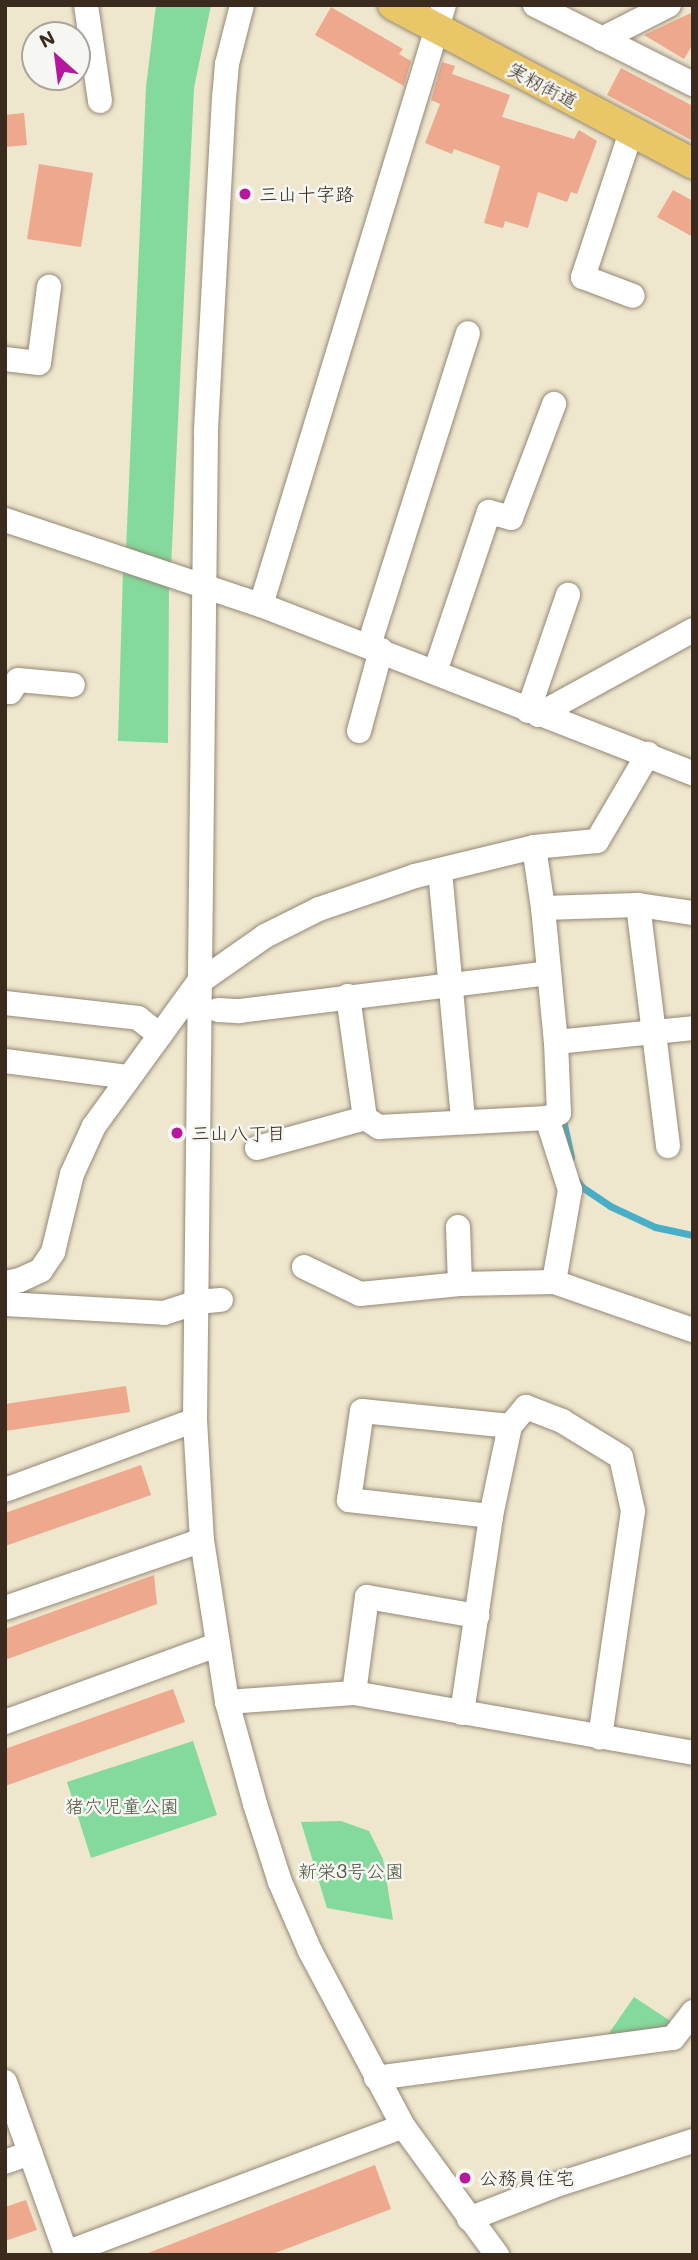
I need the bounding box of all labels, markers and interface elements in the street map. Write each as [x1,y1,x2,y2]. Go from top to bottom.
north arrow [21,21,91,91]
text: N [35,24,59,53]
street label: 実籾街道 [504,57,582,113]
place label: 三山十字路 [259,183,354,205]
marker: 三山十字路 [237,186,253,202]
place label: 三山八丁目 [191,1122,286,1144]
marker: 三山八丁目 [169,1125,185,1141]
park label: 猪穴児童公園 [65,1795,179,1817]
park label: 新栄3号公園 [298,1860,404,1882]
place label: 公務員住宅 [479,2167,574,2189]
marker: 公務員住宅 [457,2170,473,2186]

